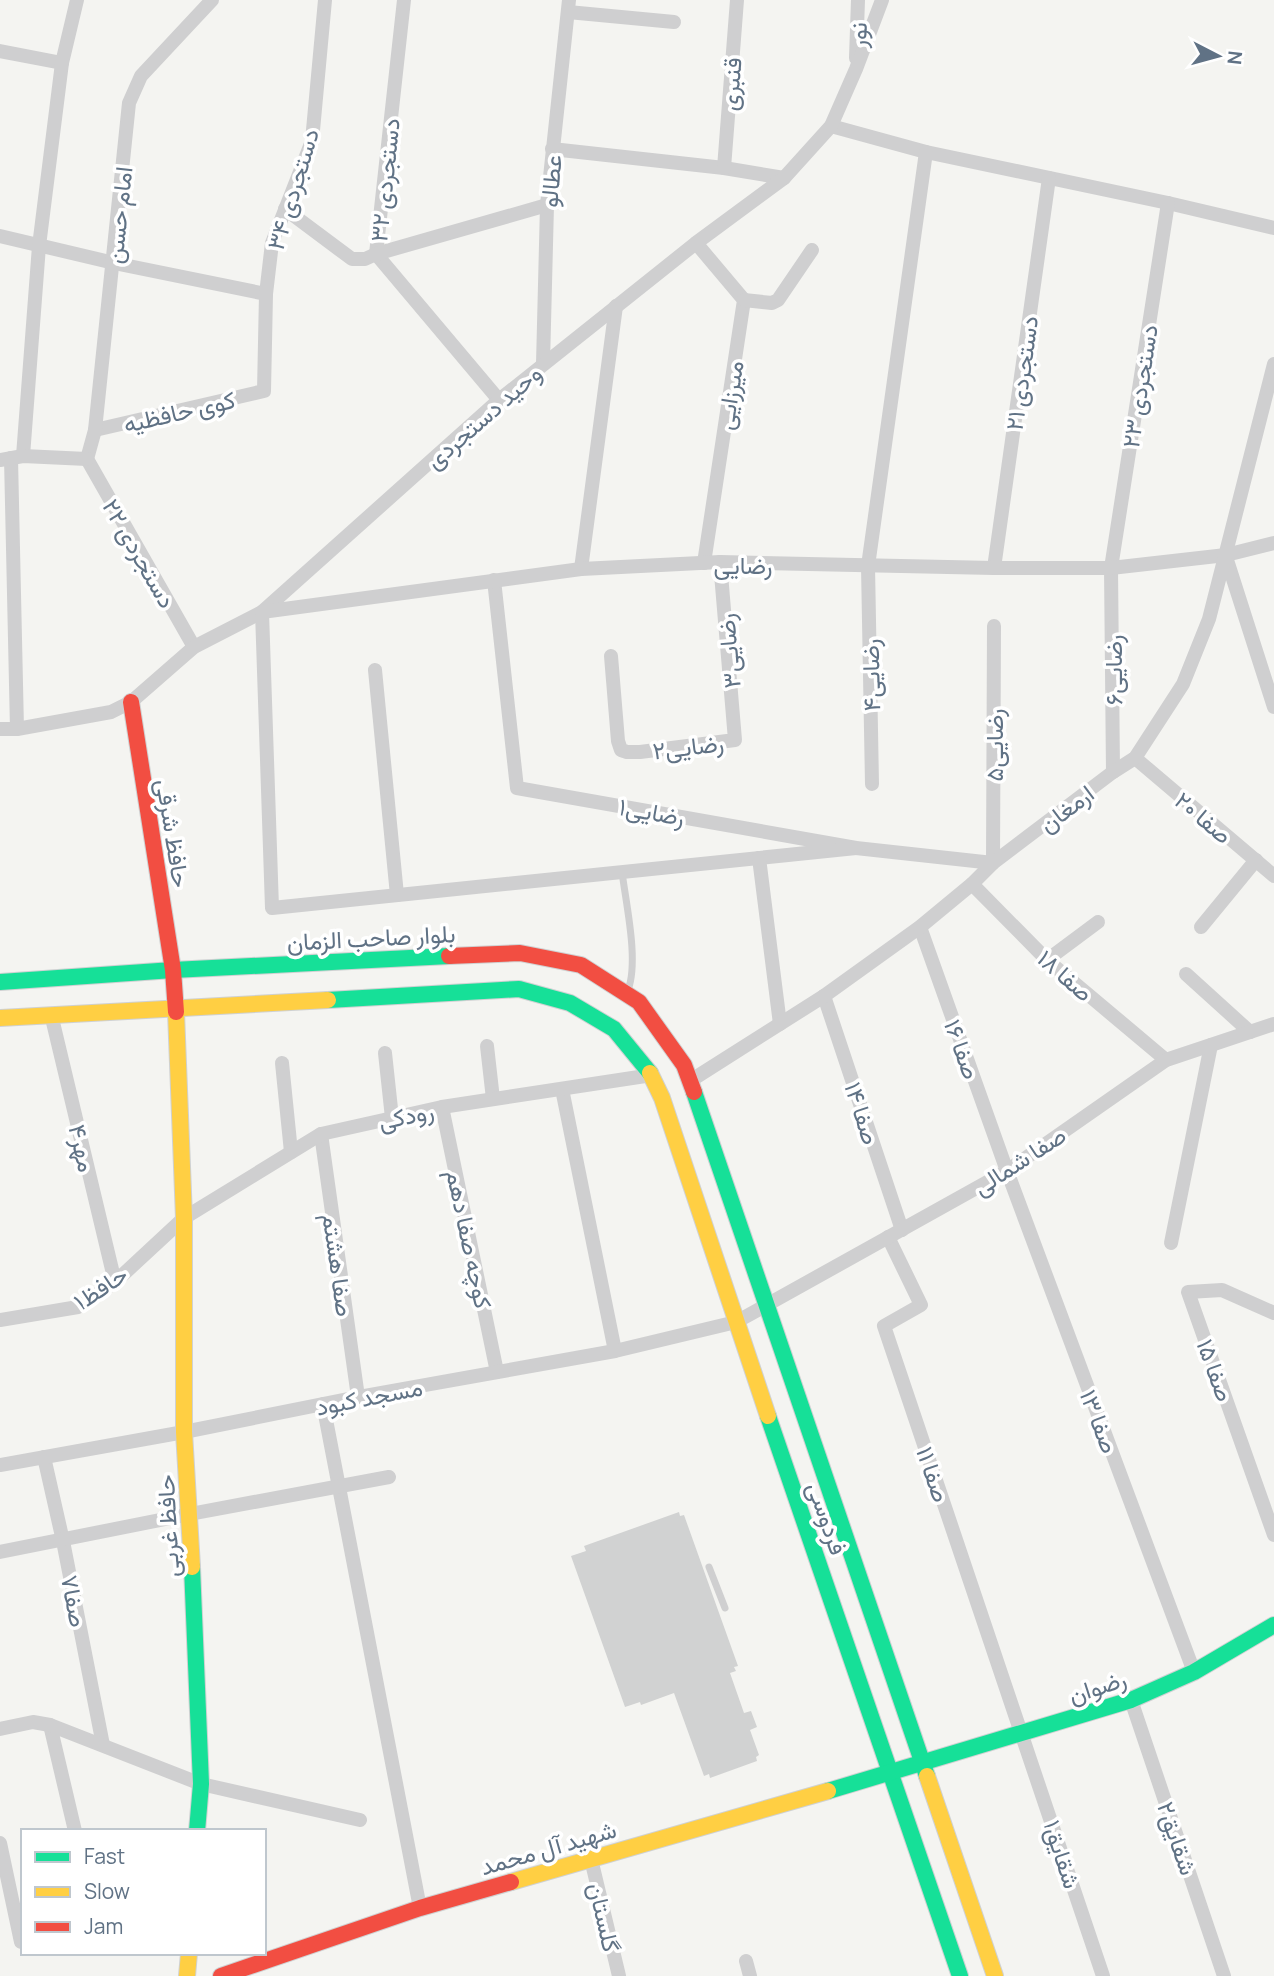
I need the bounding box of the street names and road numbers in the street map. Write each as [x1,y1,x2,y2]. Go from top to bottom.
street label: نور [840,22,874,49]
street label: قنبری [711,56,749,112]
street label: دستجردی ۳۲ [361,116,407,244]
street label: دستجردی ۳۴ [258,124,326,254]
street label: عطالو [531,153,569,209]
street label: امام حسن [97,165,140,265]
street label: دستجردی ۲۱ [997,314,1045,432]
street label: دستجردی ۲۳ [1113,322,1165,450]
street label: وحید دستجردی [418,356,548,476]
street label: میرزایی [707,358,751,432]
street label: کوی حافظیه [120,382,238,440]
street label: دستجردی ۲۲ [95,492,185,614]
street label: رضایی [713,548,773,581]
street label: رضایی۳ [708,612,748,690]
street label: رضایی۶ [1096,635,1129,705]
street label: رضایی۴ [853,638,887,712]
street label: رضایی۵ [977,708,1010,782]
street label: رضایی۲ [650,725,726,767]
street label: حافظ شرقی [149,776,199,890]
street label: ارمغان [1032,776,1100,840]
street label: صفا ۲۰ [1168,783,1240,851]
street label: رضایی۱ [617,789,687,833]
street label: بلوار صاحب الزمان [286,916,456,958]
street label: صفا ۱۸ [1031,941,1101,1009]
street label: صفا ۱۶ [937,1014,989,1084]
street label: صفا ۱۴ [837,1078,889,1148]
street label: رودکی [375,1093,437,1137]
street label: صفا شمالی [966,1118,1072,1202]
street label: مهر۴ [62,1121,104,1175]
street label: کوچه صفا دهم [438,1167,501,1312]
street label: صفا هشتم [314,1211,363,1319]
street label: حافظ۱ [66,1257,134,1317]
street label: صفا ۱۵ [1190,1334,1242,1406]
street label: مسجد کبود [313,1369,425,1423]
street label: صفا ۱۳ [1073,1384,1127,1458]
street label: صفا ۱۱ [909,1442,959,1506]
street label: حافظ غربی [148,1474,186,1578]
street label: فردوسی [800,1477,856,1559]
street label: صفا۷ [54,1572,96,1630]
street label: رضوان [1064,1661,1130,1711]
street label: شقایق۲ [1150,1797,1206,1879]
street label: شهید آل محمد [476,1812,620,1882]
street label: شقایق۱ [1036,1816,1090,1892]
street label: گلستان [581,1879,629,1955]

